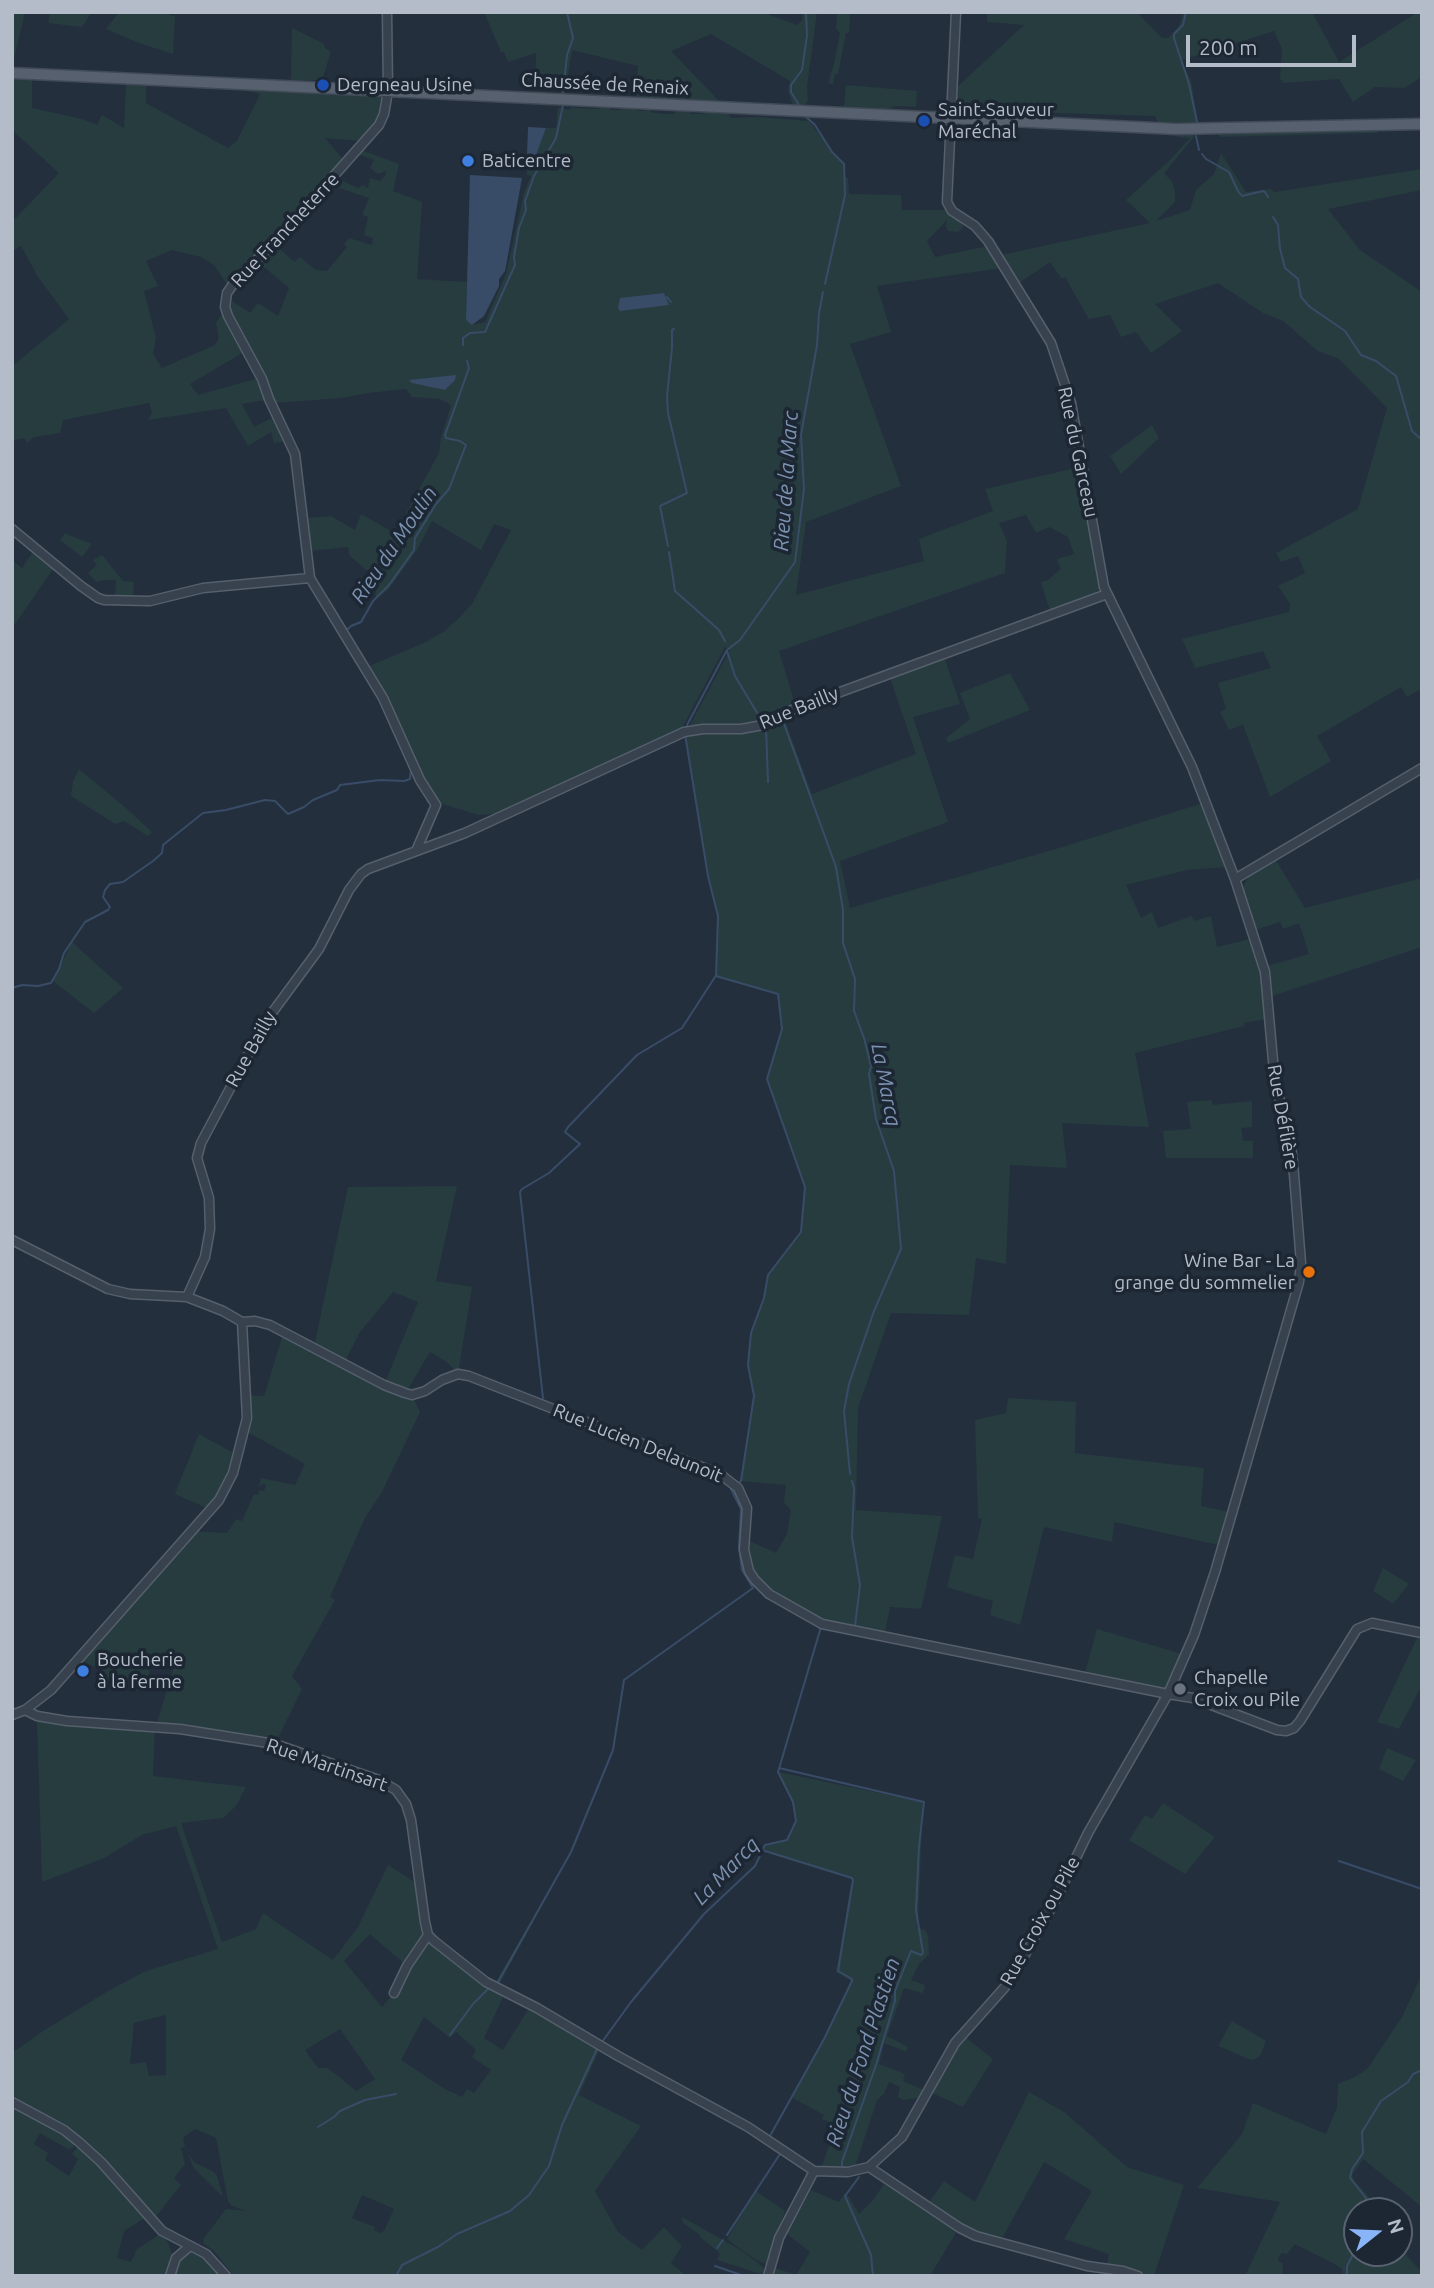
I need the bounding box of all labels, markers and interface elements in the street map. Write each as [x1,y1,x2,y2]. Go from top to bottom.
scale bar [1189,21,1359,65]
text: 200 m [1199,35,1257,59]
street label: Chaussée de Renaix [521,68,689,100]
place label: Dergneau Usine [337,74,472,96]
marker: Dergneau Usine [315,77,331,93]
place label: Saint-Sauveur Maréchal [938,99,1054,143]
marker: Saint-Sauveur Maréchal [916,113,932,129]
place label: Baticentre [482,150,571,172]
marker: Baticentre [460,153,476,169]
street label: Rue Francheterre [226,168,344,292]
street label: Rue du Garceau [1053,384,1103,520]
water label: Rieu de la Marc [769,410,803,552]
water label: Rieu du Moulin [346,482,442,608]
street label: Rue Bailly [756,682,842,734]
street label: Rue Bailly [221,1007,281,1091]
water label: La Marcq [866,1041,906,1129]
street label: Rue Déflière [1263,1063,1303,1171]
place label: Wine Bar - La grange du sommelier [1114,1250,1295,1294]
marker: Wine Bar - La grange du sommelier [1301,1264,1317,1280]
street label: Rue Lucien Delaunoit [550,1399,726,1487]
place label: Boucherie à la ferme [97,1649,184,1693]
marker: Boucherie à la ferme [75,1663,91,1679]
place label: Chapelle Croix ou Pile [1194,1667,1300,1711]
marker: Chapelle Croix ou Pile [1172,1681,1188,1697]
street label: Rue Martinsart [263,1734,391,1796]
water label: La Marcq [688,1832,764,1910]
street label: Rue Croix ou Pile [995,1853,1085,1989]
water label: Rieu du Fond Plastien [821,1955,905,2149]
north arrow [1343,2197,1413,2267]
text: N [1383,2216,1409,2236]

